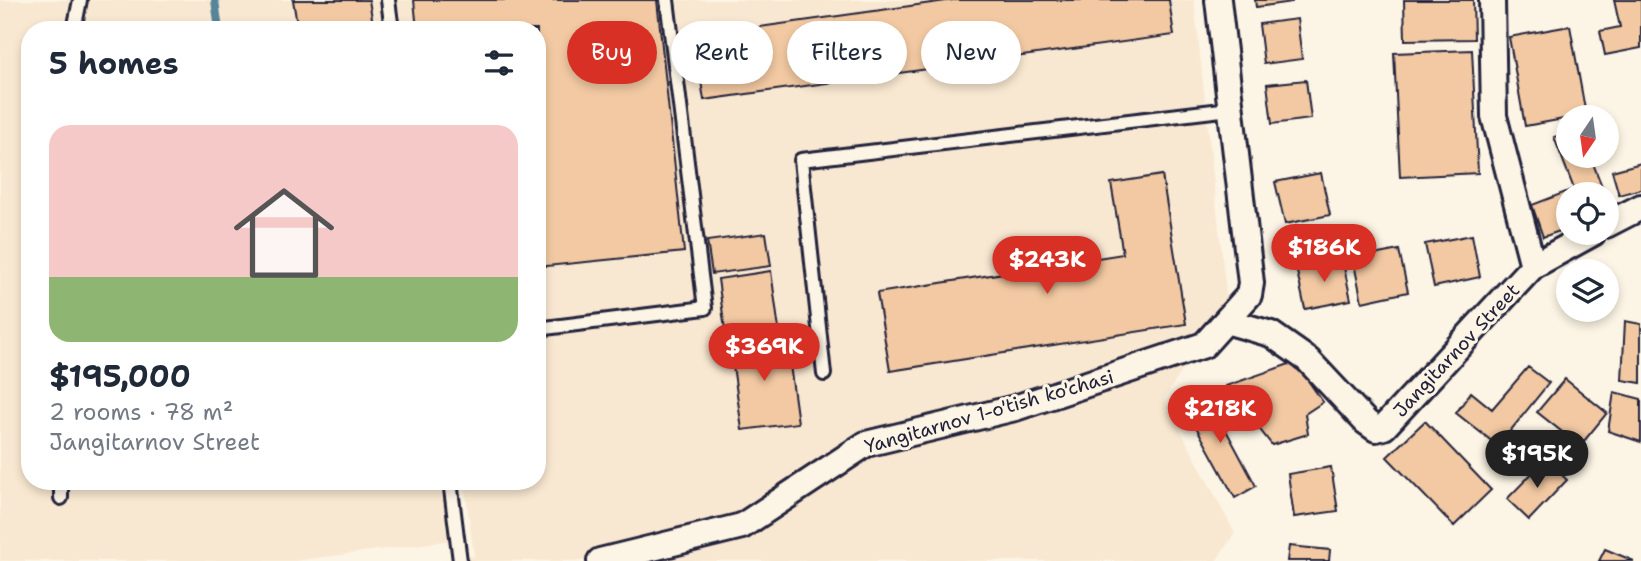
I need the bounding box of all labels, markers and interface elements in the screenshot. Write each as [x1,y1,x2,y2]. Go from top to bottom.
chip: Buy [567,21,657,84]
chip: Rent [671,21,773,84]
chip: Filters [787,21,907,84]
chip: New [921,21,1021,84]
text: 5 homes [49,43,179,84]
icon: filters [480,44,518,82]
north arrow [1556,105,1619,168]
map controls [1556,105,1619,322]
icon: home [221,170,347,296]
button: locate [1556,182,1619,245]
pin: $186K [1275,224,1373,284]
text: $186K [1287,232,1361,262]
pin: $243K [998,236,1096,296]
text: $243K [1008,244,1086,274]
button: layers [1556,259,1619,322]
street label: Jangitarnov Street [1388,278,1525,423]
pin: $369K [715,324,813,383]
text: $369K [725,331,803,361]
text: $195,000 [49,356,191,397]
street label: Yangitarnov 1-o'tish ko'chasi [862,364,1117,459]
pin: $218K [1171,386,1269,445]
text: $218K [1184,393,1256,423]
text: 2 rooms · 78 m² [49,397,233,427]
text: Jangitarnov Street [49,427,260,457]
pin: $195K [1488,430,1586,490]
text: $195K [1501,438,1573,468]

